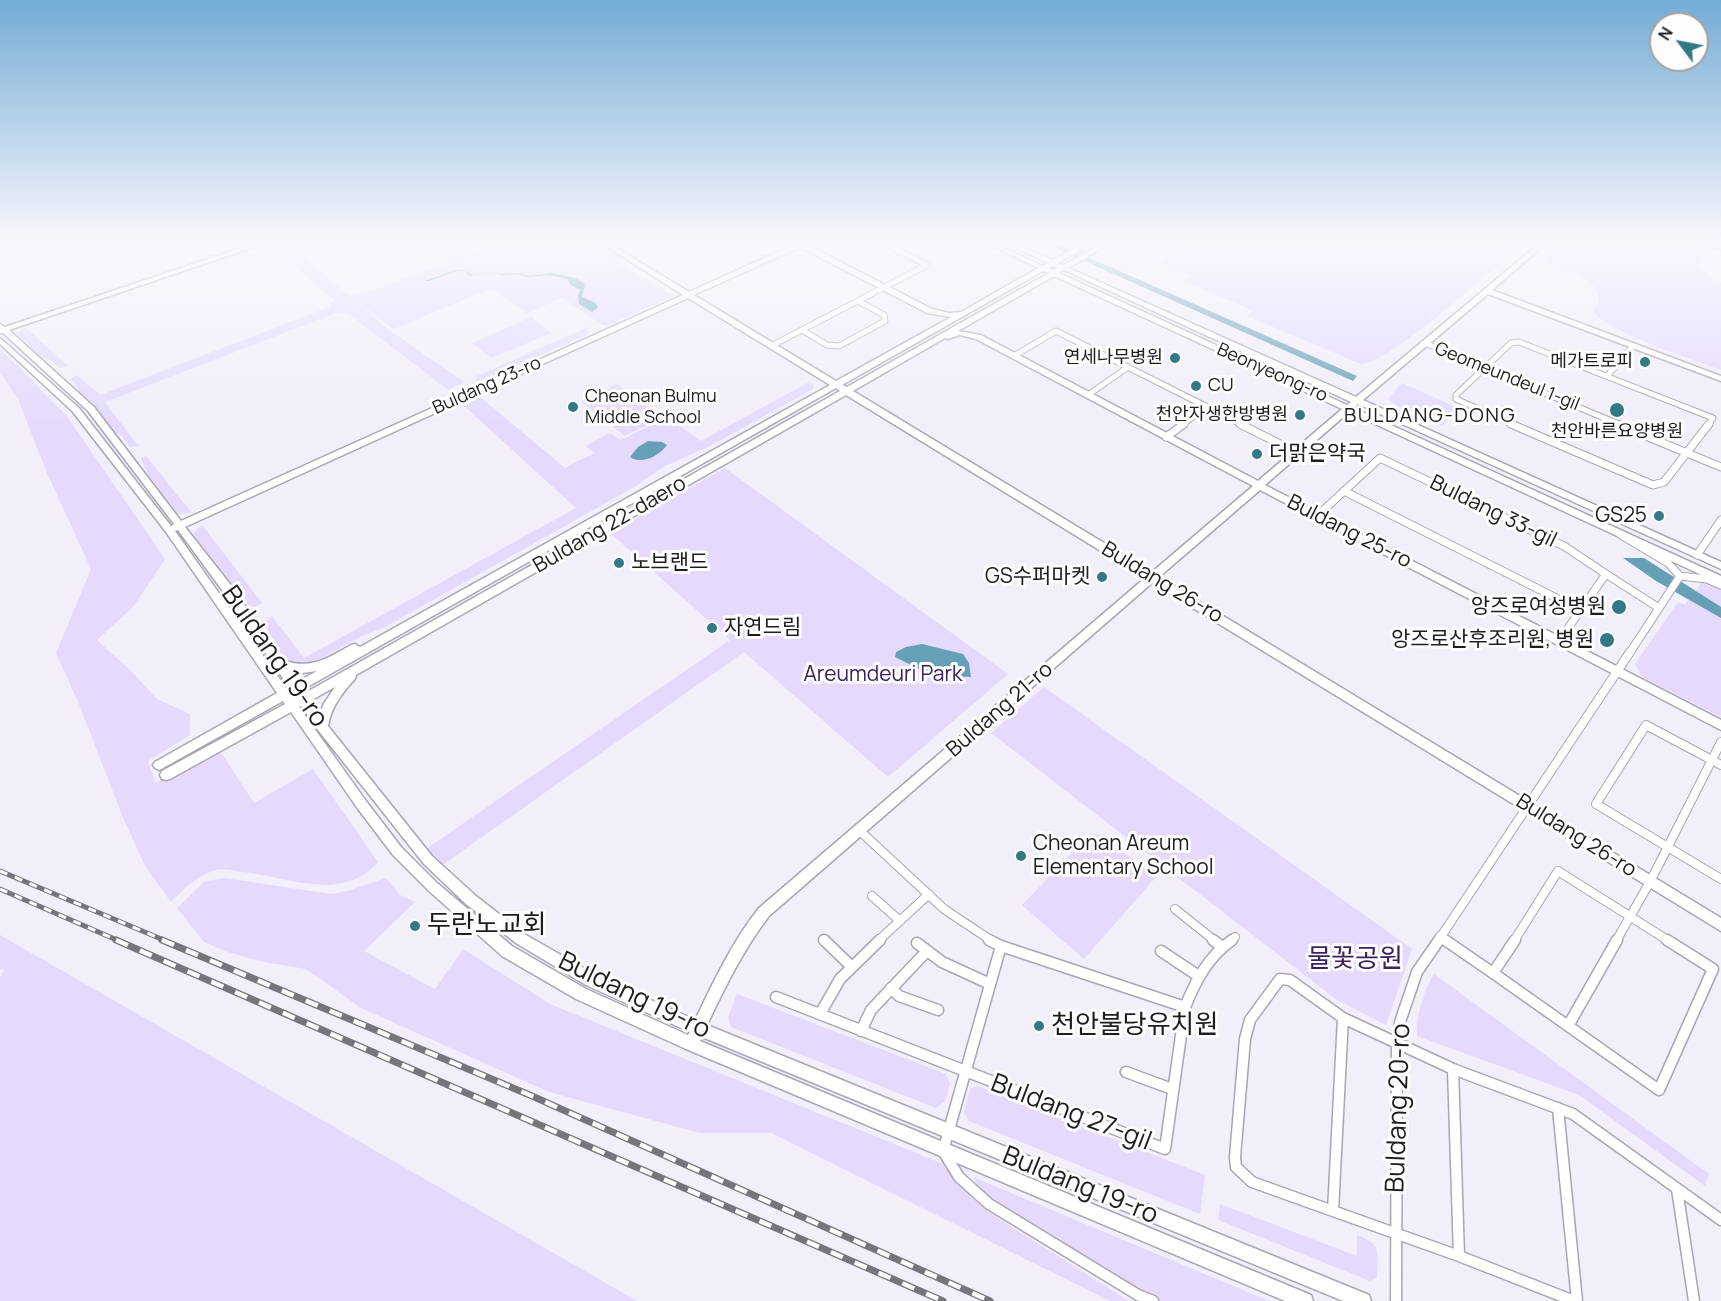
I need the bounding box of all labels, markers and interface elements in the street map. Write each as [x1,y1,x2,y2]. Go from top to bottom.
north arrow [1649,12,1709,72]
text: N [1653,23,1678,44]
street label: Geomeundeul 1-gil [1431,338,1583,416]
street label: Beonyeong-ro [1213,339,1331,407]
place label: 연세나무병원 [1064,347,1163,369]
marker: 연세나무병원 [1168,351,1182,365]
place label: 메가트로피 [1550,351,1633,373]
street label: Buldang 23-ro [429,352,545,420]
marker: 메가트로피 [1638,355,1652,369]
place label: CU [1208,375,1234,397]
marker: CU [1189,379,1203,393]
place label: Cheonan Bulmu Middle School [585,386,717,428]
marker: Cheonan Bulmu Middle School [566,400,580,414]
marker: 천안바른요양병원 [1608,401,1626,419]
place label: 천안자생한방병원 [1156,404,1288,426]
district label: BULDANG-DONG [1344,404,1516,428]
marker: 천안자생한방병원 [1293,408,1307,422]
place label: 천안바른요양병원 [1551,421,1683,443]
place label: 더맑은약국 [1269,441,1366,467]
marker: 더맑은약국 [1250,447,1264,461]
street label: Buldang 33-gil [1426,470,1560,554]
street label: Buldang 22-daero [529,471,691,579]
street label: Buldang 25-ro [1283,490,1415,574]
place label: GS25 [1595,503,1647,529]
marker: GS25 [1652,509,1666,523]
street label: Buldang 26-ro [1097,537,1227,629]
place label: 노브랜드 [631,550,708,576]
marker: 노브랜드 [612,556,626,570]
place label: GS수퍼마켓 [985,564,1090,590]
marker: GS수퍼마켓 [1095,570,1109,584]
street label: Buldang 19-ro [214,580,334,734]
place label: 앙즈로여성병원 [1471,594,1606,620]
marker: 앙즈로여성병원 [1610,598,1628,616]
place label: 자연드림 [724,615,801,641]
marker: 자연드림 [705,621,719,635]
place label: 앙즈로산후조리원, 병원 [1391,627,1594,653]
marker: 앙즈로산후조리원, 병원 [1598,631,1616,649]
street label: Buldang 21-ro [942,657,1058,763]
park label: Areumdeuri Park [804,662,962,688]
street label: Buldang 26-ro [1511,789,1641,883]
place label: Cheonan Areum Elementary School [1033,831,1214,881]
marker: Cheonan Areum Elementary School [1014,849,1028,863]
place label: 두란노교회 [427,910,547,942]
marker: 두란노교회 [408,919,422,933]
park label: 물꽃공원 [1307,944,1403,976]
street label: Buldang 19-ro [553,946,715,1046]
place label: 천안불당유치원 [1051,1010,1218,1042]
marker: 천안불당유치원 [1032,1019,1046,1033]
street label: Buldang 20-ro [1380,1023,1418,1193]
street label: Buldang 27-gil [986,1068,1156,1158]
street label: Buldang 19-ro [998,1141,1162,1231]

